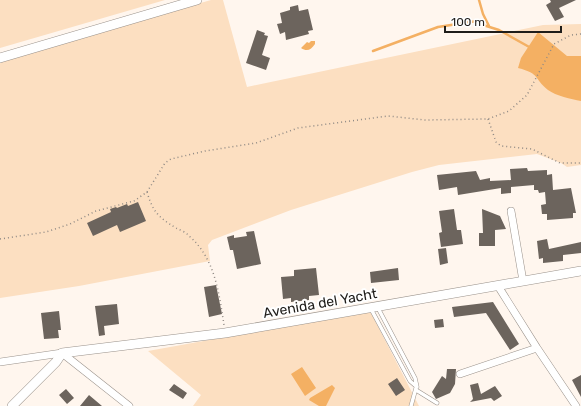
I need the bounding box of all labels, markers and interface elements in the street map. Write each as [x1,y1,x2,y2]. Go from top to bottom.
scale bar [445,8,561,34]
text: 100 m [451,15,485,29]
street label: Avenida del Yacht [262,285,379,322]

